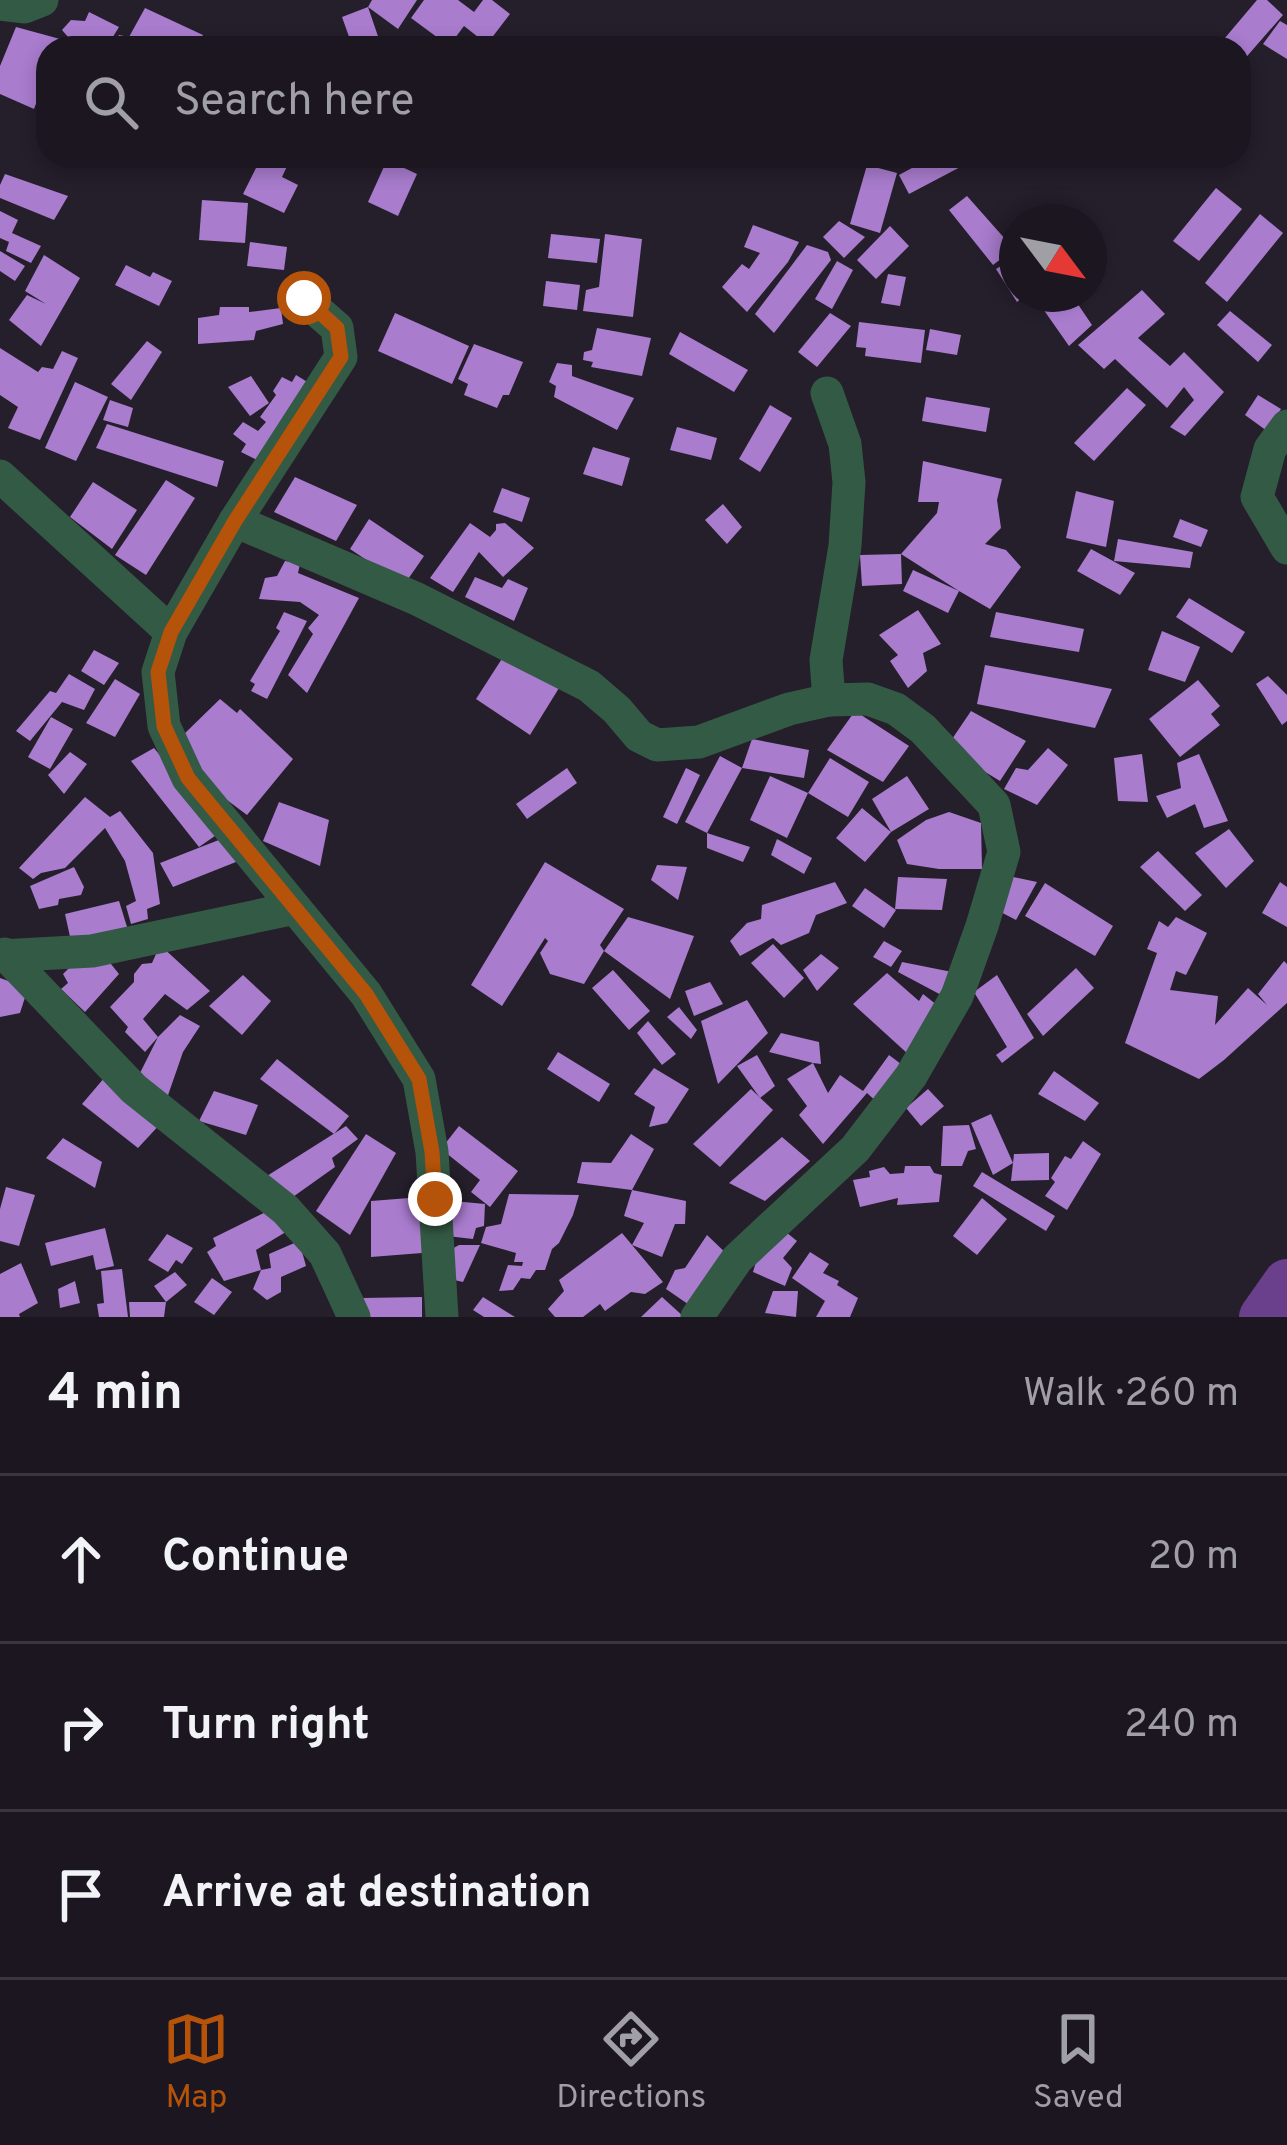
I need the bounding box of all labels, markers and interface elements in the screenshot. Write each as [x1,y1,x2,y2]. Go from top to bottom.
search box [36,36,1251,168]
icon: search [78,69,144,135]
text: Search here [174,74,414,131]
north arrow [999,204,1107,312]
route start [277,271,331,325]
route end [408,1172,462,1226]
text: 4 min [48,1363,183,1428]
text: Walk · 260 m [1023,1371,1239,1420]
icon: ahead [48,1526,114,1592]
text: Continue [162,1530,349,1587]
text: 20 m [1148,1534,1239,1583]
icon: right [48,1694,114,1760]
text: Turn right [162,1698,370,1755]
text: 240 m [1124,1702,1239,1751]
icon: arrive [48,1862,114,1928]
text: Arrive at destination [162,1866,592,1923]
tab: Map [163,2006,229,2120]
tab: Directions [556,2006,706,2120]
tab: Saved [1033,2006,1124,2120]

